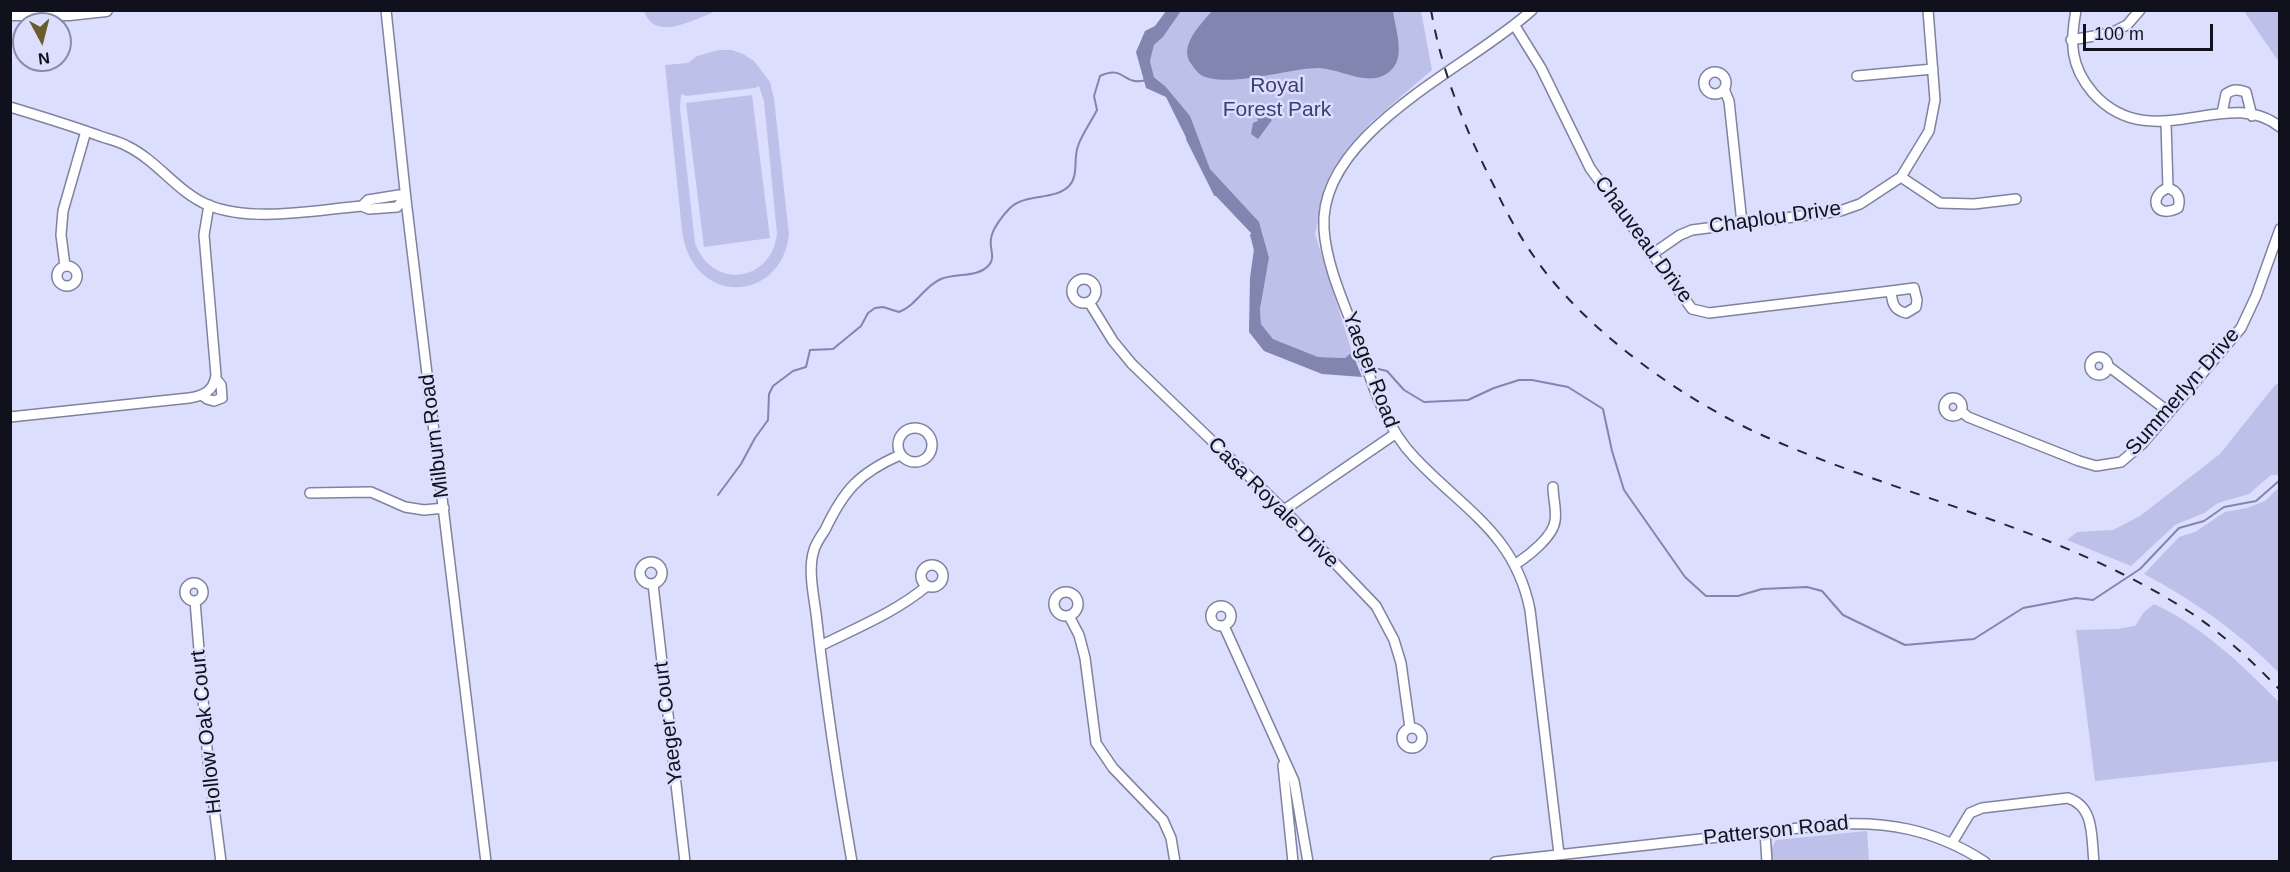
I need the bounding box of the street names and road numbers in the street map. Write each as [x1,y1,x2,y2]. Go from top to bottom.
street label: Chauveau Drive [1589,172,1697,308]
street label: Chaplou Drive [1707,196,1843,240]
street label: Yaeger Road [1336,308,1404,432]
street label: Summerlyn Drive [2121,323,2245,461]
street label: Milburn Road [415,372,455,500]
street label: Casa Royale Drive [1202,432,1344,574]
street label: Hollow Oak Court [186,649,228,815]
street label: Yaeger Court [649,660,689,786]
street label: Patterson Road [1702,811,1850,851]

